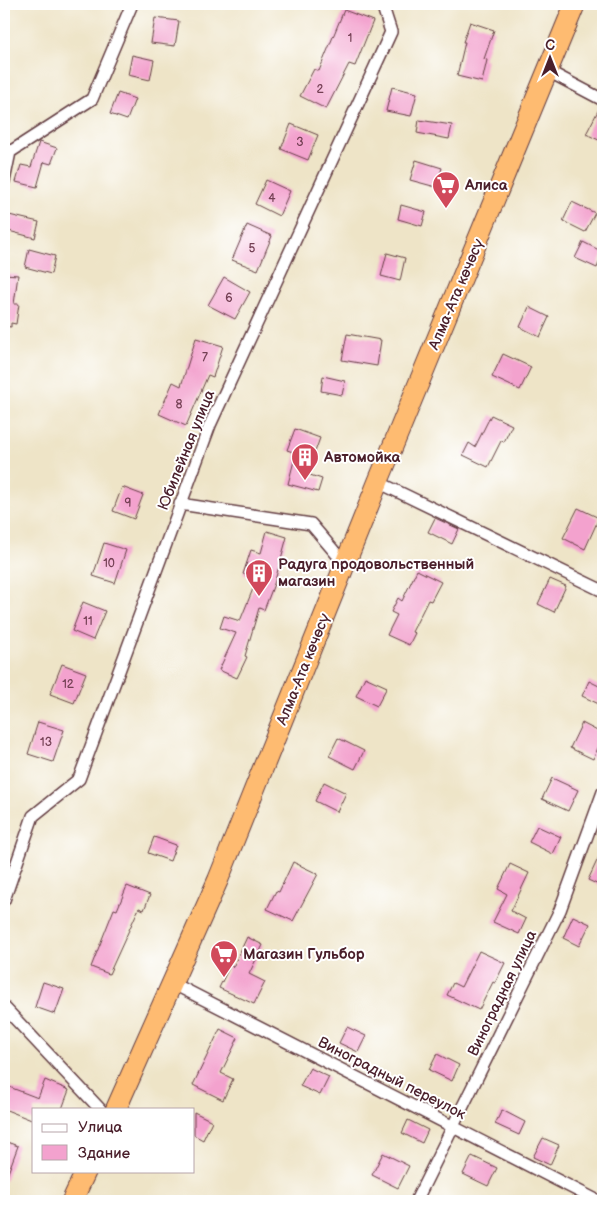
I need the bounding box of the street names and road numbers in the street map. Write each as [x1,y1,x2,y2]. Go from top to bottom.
street label: Алма-Ата көчөсү [424,236,488,354]
street label: Юбилейная улица [154,387,219,513]
street label: Алма-Ата көчөсү [272,610,335,729]
street label: Виноградная улица [464,927,541,1059]
street label: Виноградный переулок [315,1033,469,1124]

